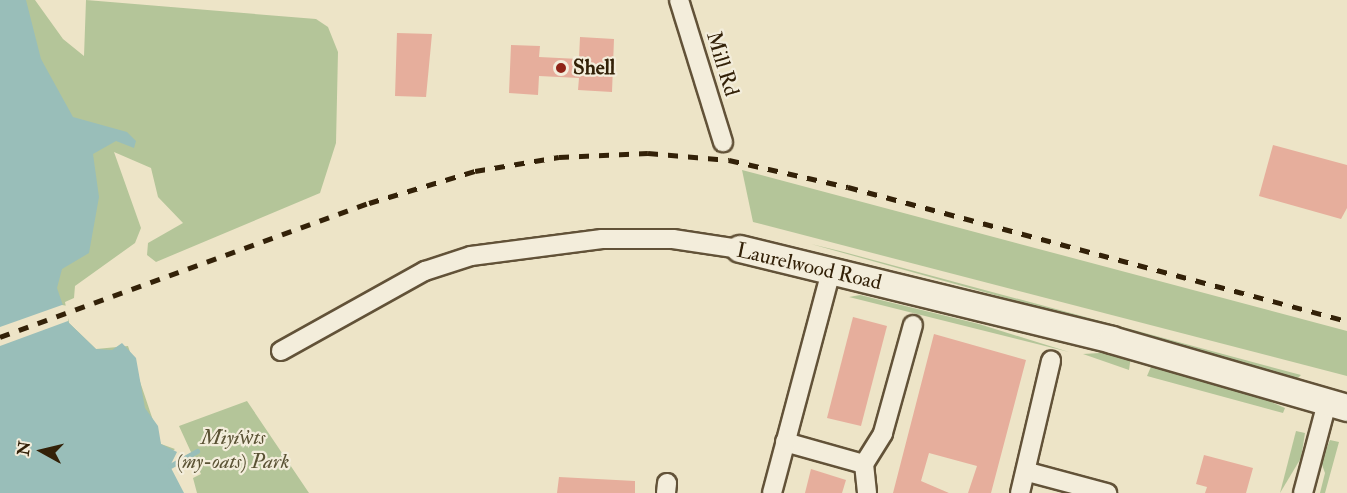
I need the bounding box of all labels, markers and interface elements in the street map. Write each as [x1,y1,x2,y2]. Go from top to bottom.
street label: Mill Rd [700,29,744,99]
place label: Shell [573,55,615,81]
marker: Shell [554,61,568,75]
street label: Laurelwood Road [734,238,884,296]
north arrow [12,421,72,481]
park label: Miyíw̓ts (my-oats) Park [176,425,290,475]
text: N [13,440,35,457]

